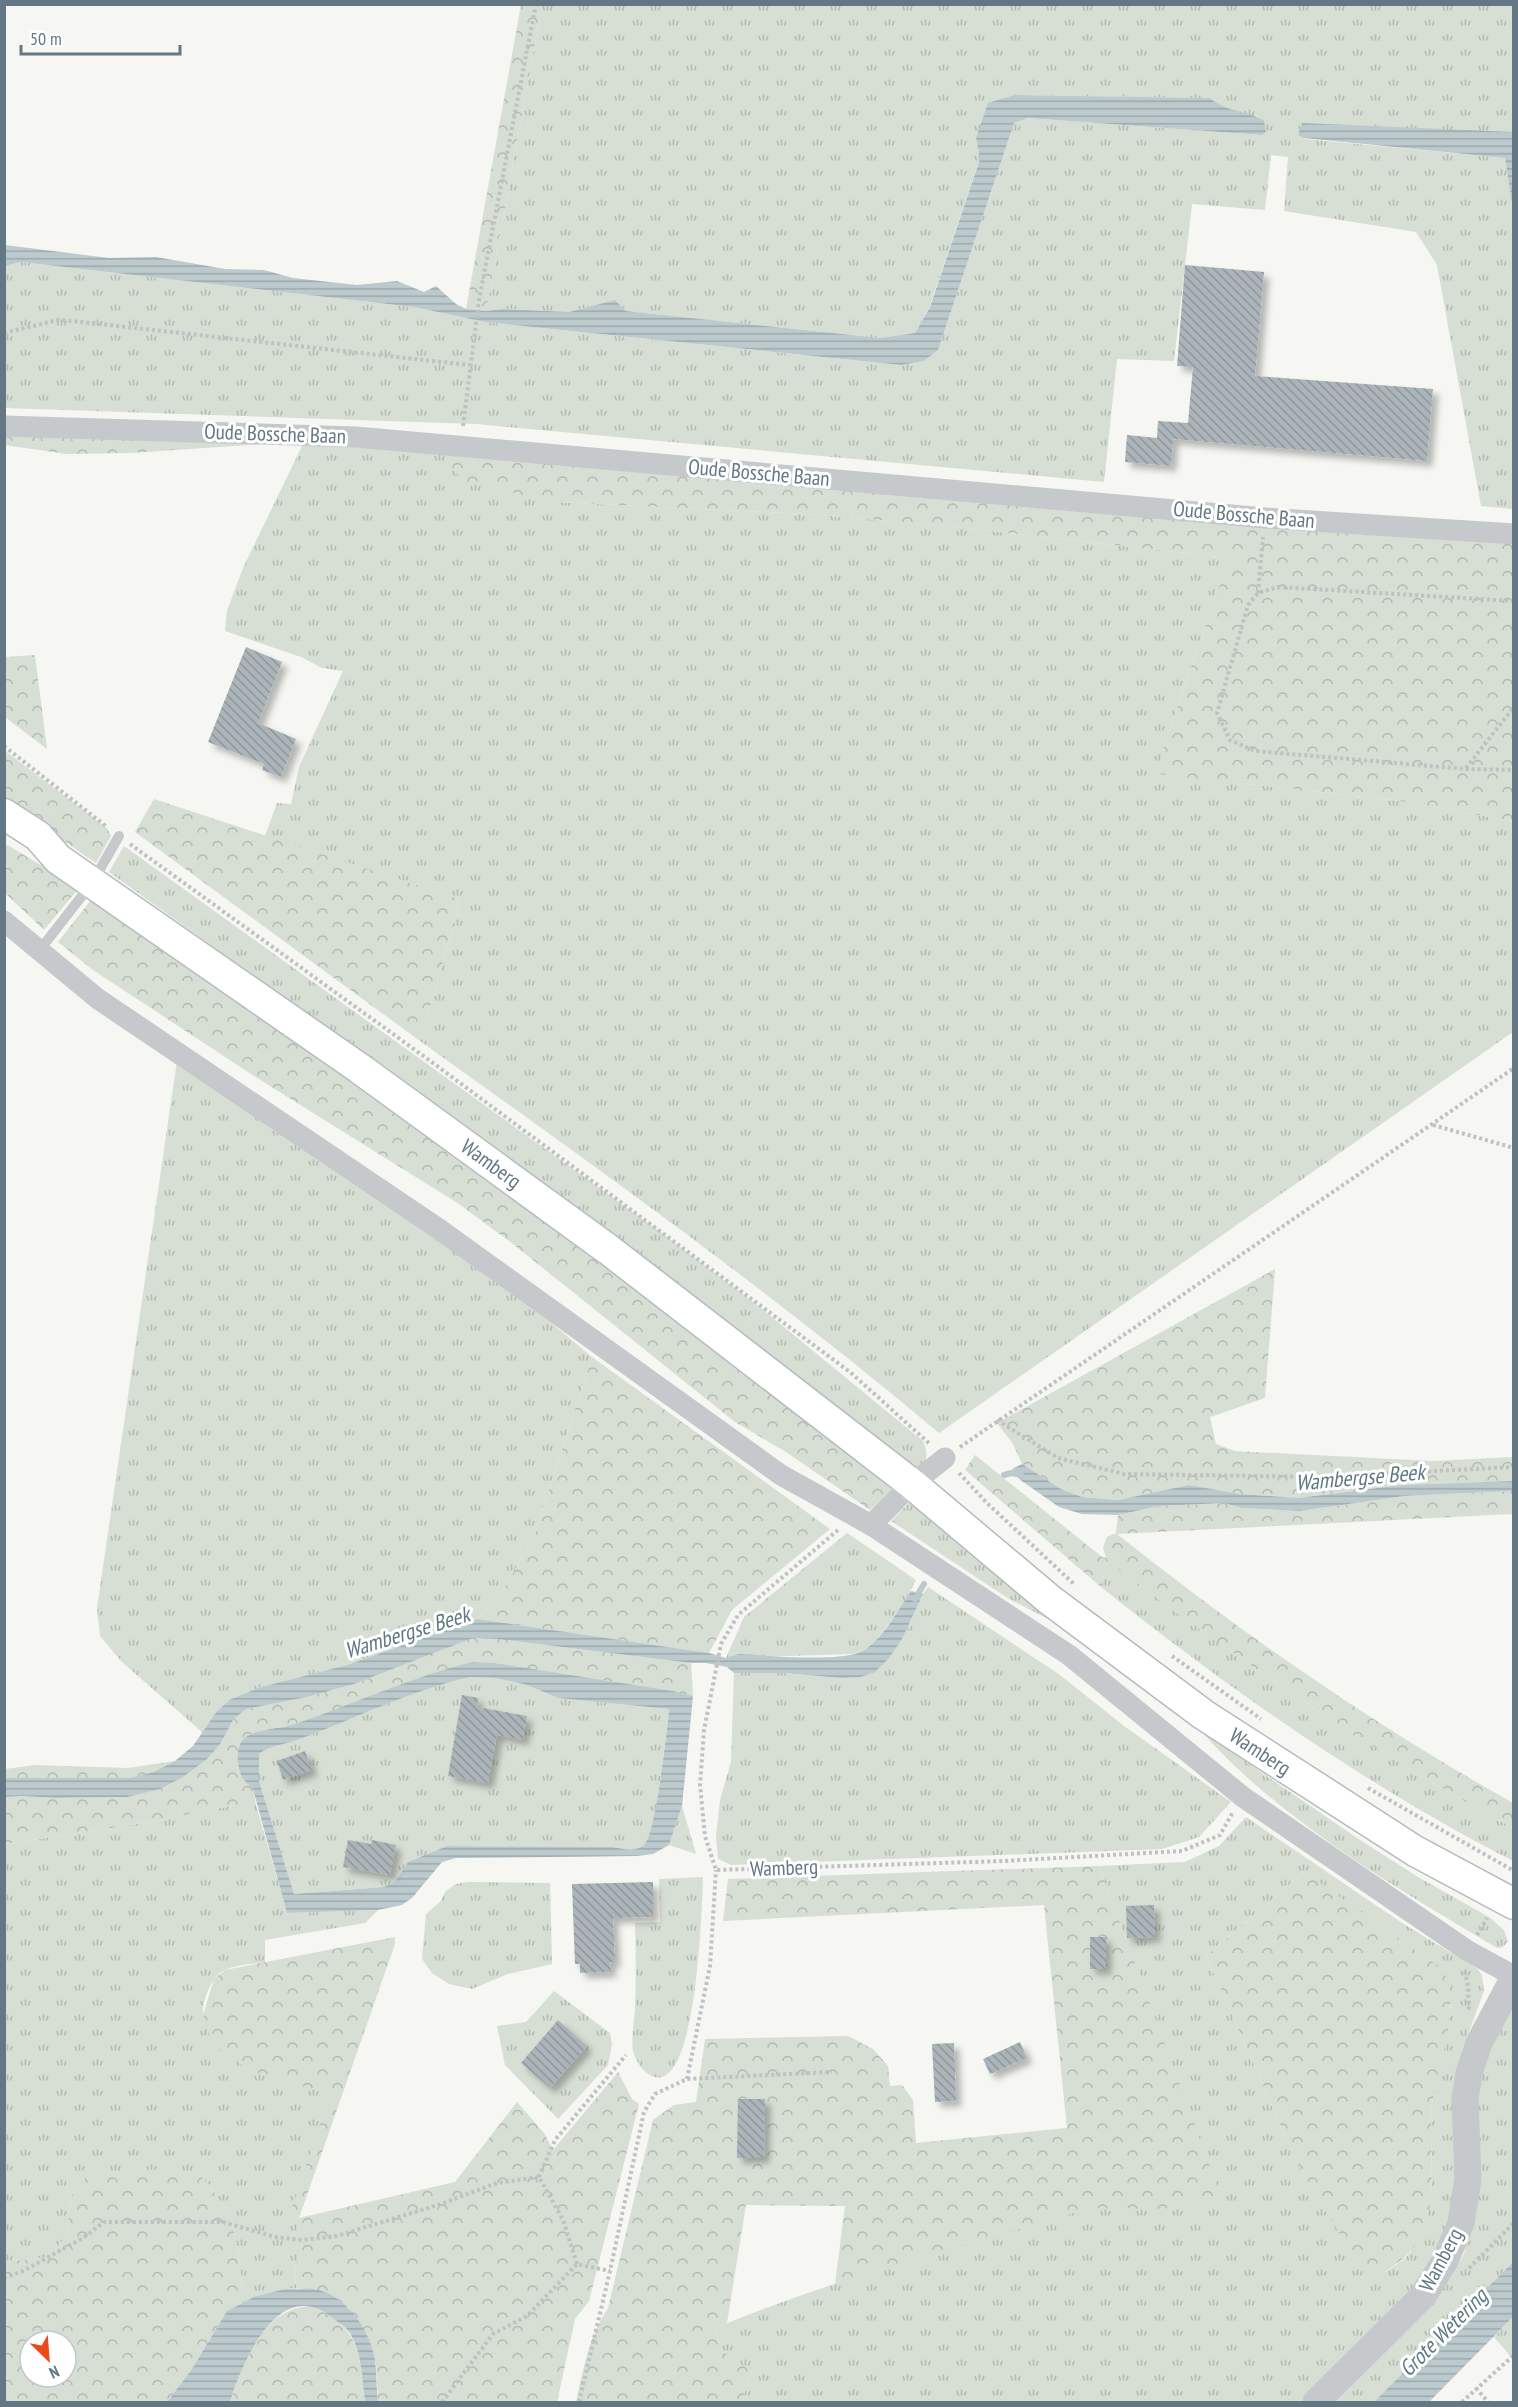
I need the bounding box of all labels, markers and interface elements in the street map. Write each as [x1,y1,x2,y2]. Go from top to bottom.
scale bar [21,18,180,56]
text: 50 m [30,27,62,50]
street label: Oude Bossche Baan [204,418,346,449]
street label: Oude Bossche Baan [687,453,831,492]
street label: Oude Bossche Baan [1172,495,1316,534]
street label: Wamberg [456,1133,527,1195]
water label: Wambergse Beek [1294,1457,1428,1497]
water label: Wambergse Beek [341,1599,475,1664]
street label: Wamberg [1224,1722,1296,1781]
street label: Wamberg [749,1853,818,1882]
street label: Wamberg [1413,2223,1468,2296]
water label: Grote Wetering [1393,2281,1494,2382]
north arrow [18,2329,78,2389]
text: N [46,2362,62,2383]

